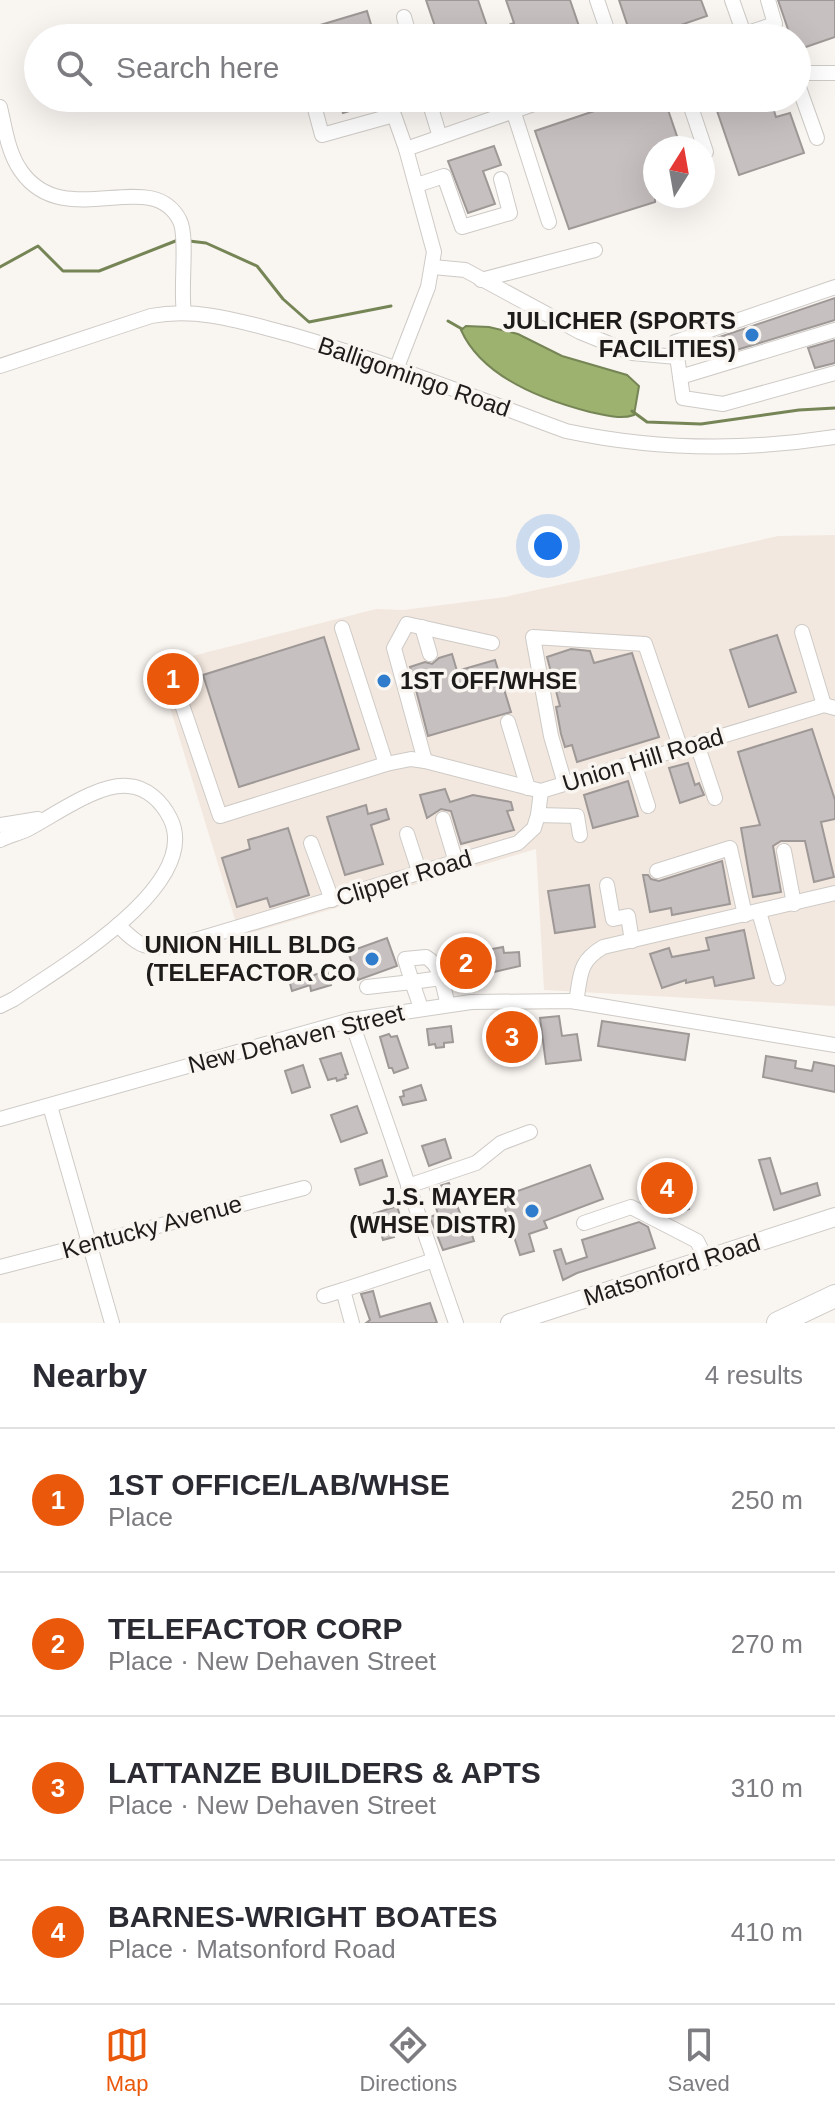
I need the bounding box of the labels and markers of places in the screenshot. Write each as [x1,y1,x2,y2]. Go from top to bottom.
place label: JULICHER (SPORTS FACILITIES) [503,307,736,362]
marker: JULICHER (SPORTS FACILITIES) [743,326,761,344]
pin: 1 [147,649,199,709]
place label: 1ST OFF/WHSE [400,667,577,694]
marker: 1ST OFF/WHSE [375,672,393,690]
place label: UNION HILL BLDG (TELEFACTOR CO [144,931,356,986]
pin: 2 [440,933,492,993]
marker: UNION HILL BLDG (TELEFACTOR CO [363,950,381,968]
pin: 3 [486,1007,538,1067]
pin: 4 [641,1158,693,1218]
place label: J.S. MAYER (WHSE DISTR) [349,1183,516,1238]
marker: J.S. MAYER (WHSE DISTR) [523,1202,541,1220]

